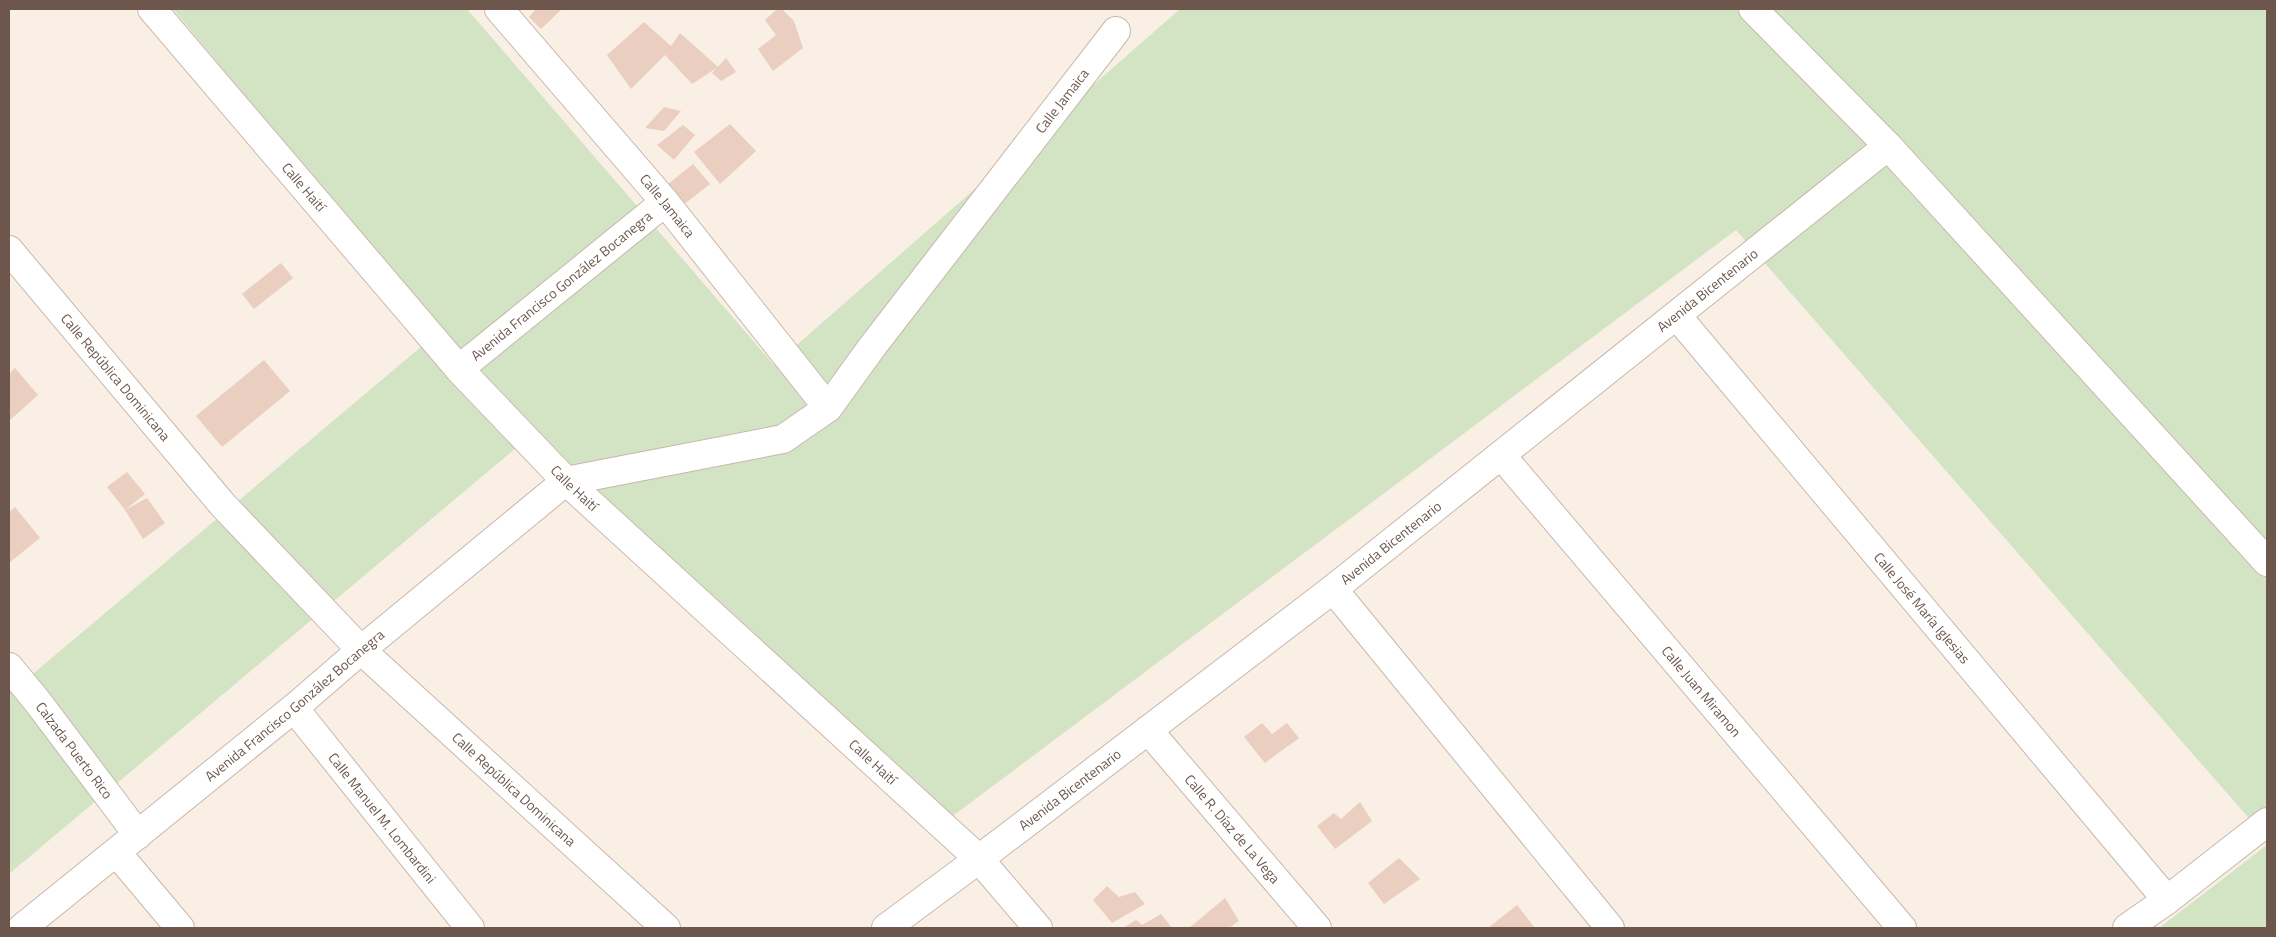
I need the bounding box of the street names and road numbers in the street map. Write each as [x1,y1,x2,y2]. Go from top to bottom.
street label: Calle Jamaica [1030,64,1094,138]
street label: Calle Haití [277,158,332,217]
street label: Calle Jamaica [635,169,700,242]
street label: Avenida Francisco González Bocanegra [466,205,656,365]
street label: Avenida Bicentenario [1652,243,1762,337]
street label: Calle República Dominicana [56,308,176,445]
street label: Calle Haití [546,460,604,516]
street label: Avenida Bicentenario [1335,496,1446,589]
street label: Calle José María Iglesias [1869,547,1975,668]
street label: Avenida Francisco González Bocanegra [200,624,389,786]
street label: Calle Juan Miramon [1657,641,1747,741]
street label: Calzada Puerto Rico [31,697,118,803]
street label: Calle República Dominicana [448,727,581,851]
street label: Calle Haití [844,734,903,790]
street label: Avenida Bicentenario [1014,743,1125,835]
street label: Calle Manuel M. Lombardini [324,748,441,888]
street label: Calle R. Díaz de La Vega [1180,769,1286,888]

